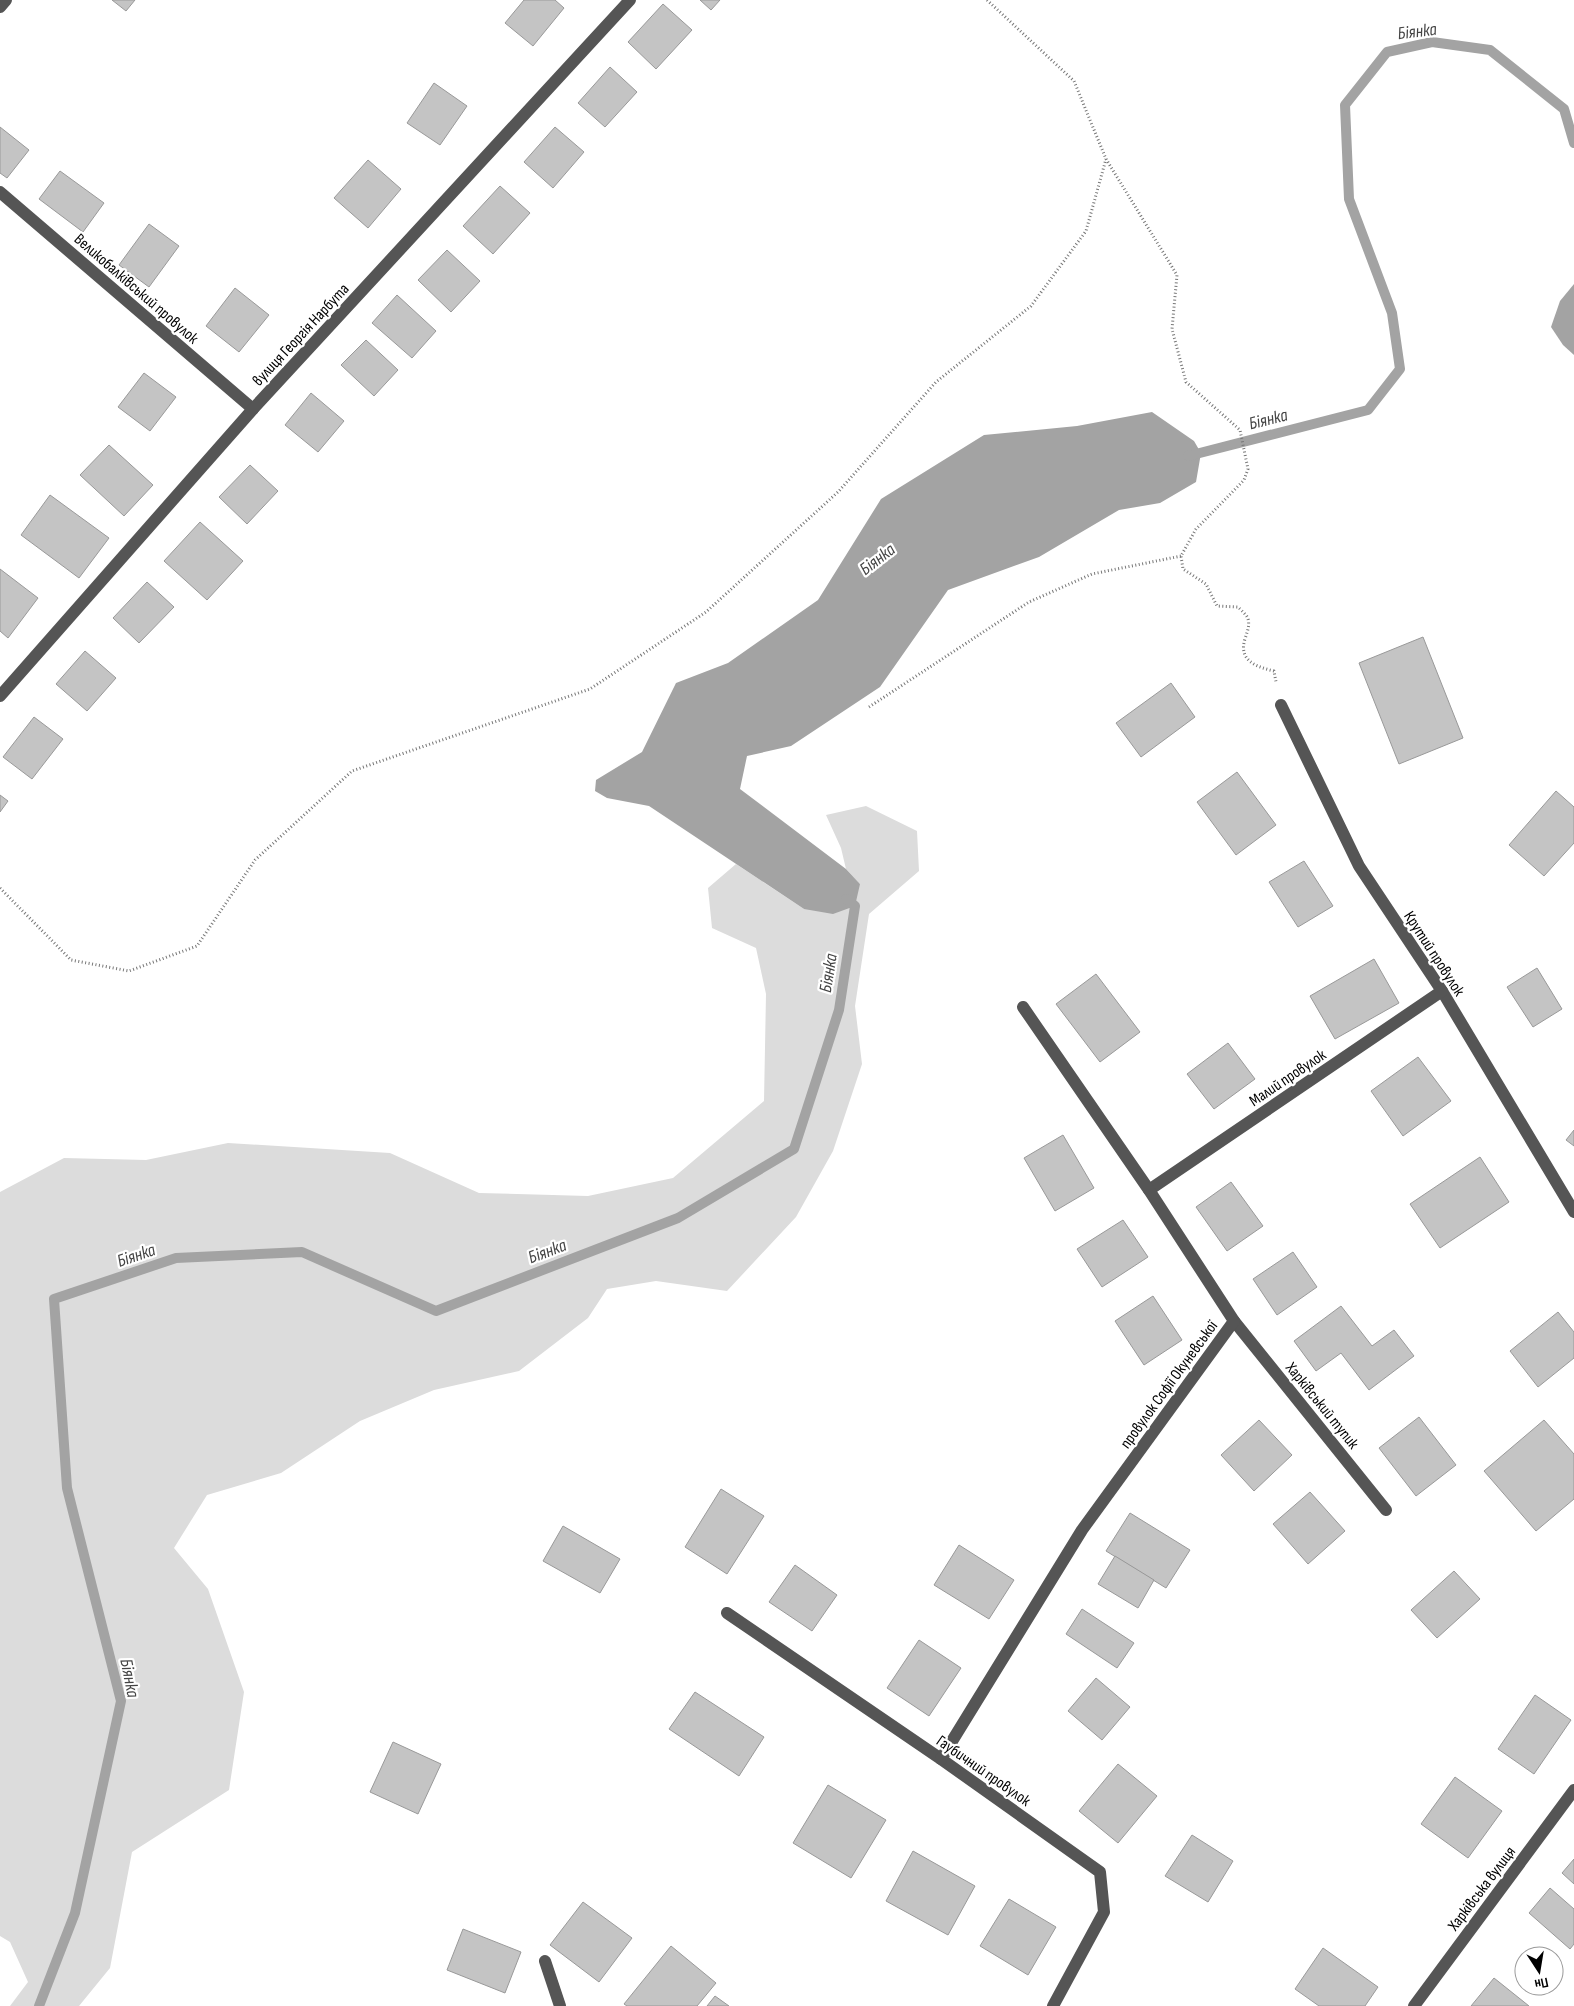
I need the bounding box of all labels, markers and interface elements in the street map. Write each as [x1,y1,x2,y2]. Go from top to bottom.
water label: Біянка [1396,19,1438,44]
street label: Великобалківський провулок [70,230,203,349]
street label: вулиця Георгія Нарбута [249,280,353,390]
water label: Біянка [1247,404,1290,434]
water label: Біянка [855,539,900,580]
street label: Крутий провулок [1399,908,1469,1001]
water label: Біянка [815,951,842,994]
street label: Малий провулок [1246,1045,1331,1111]
water label: Біянка [525,1234,570,1268]
water label: Біянка [114,1239,159,1272]
street label: провулок Софії Окуневської [1116,1316,1223,1452]
street label: Харківський тупик [1281,1358,1363,1454]
water label: Біянка [115,1657,144,1700]
street label: Гаубичний провулок [932,1732,1035,1811]
street label: Харківська вулиця [1444,1843,1520,1936]
north arrow [1514,1946,1564,1996]
text: Пн [1533,1974,1550,1993]

